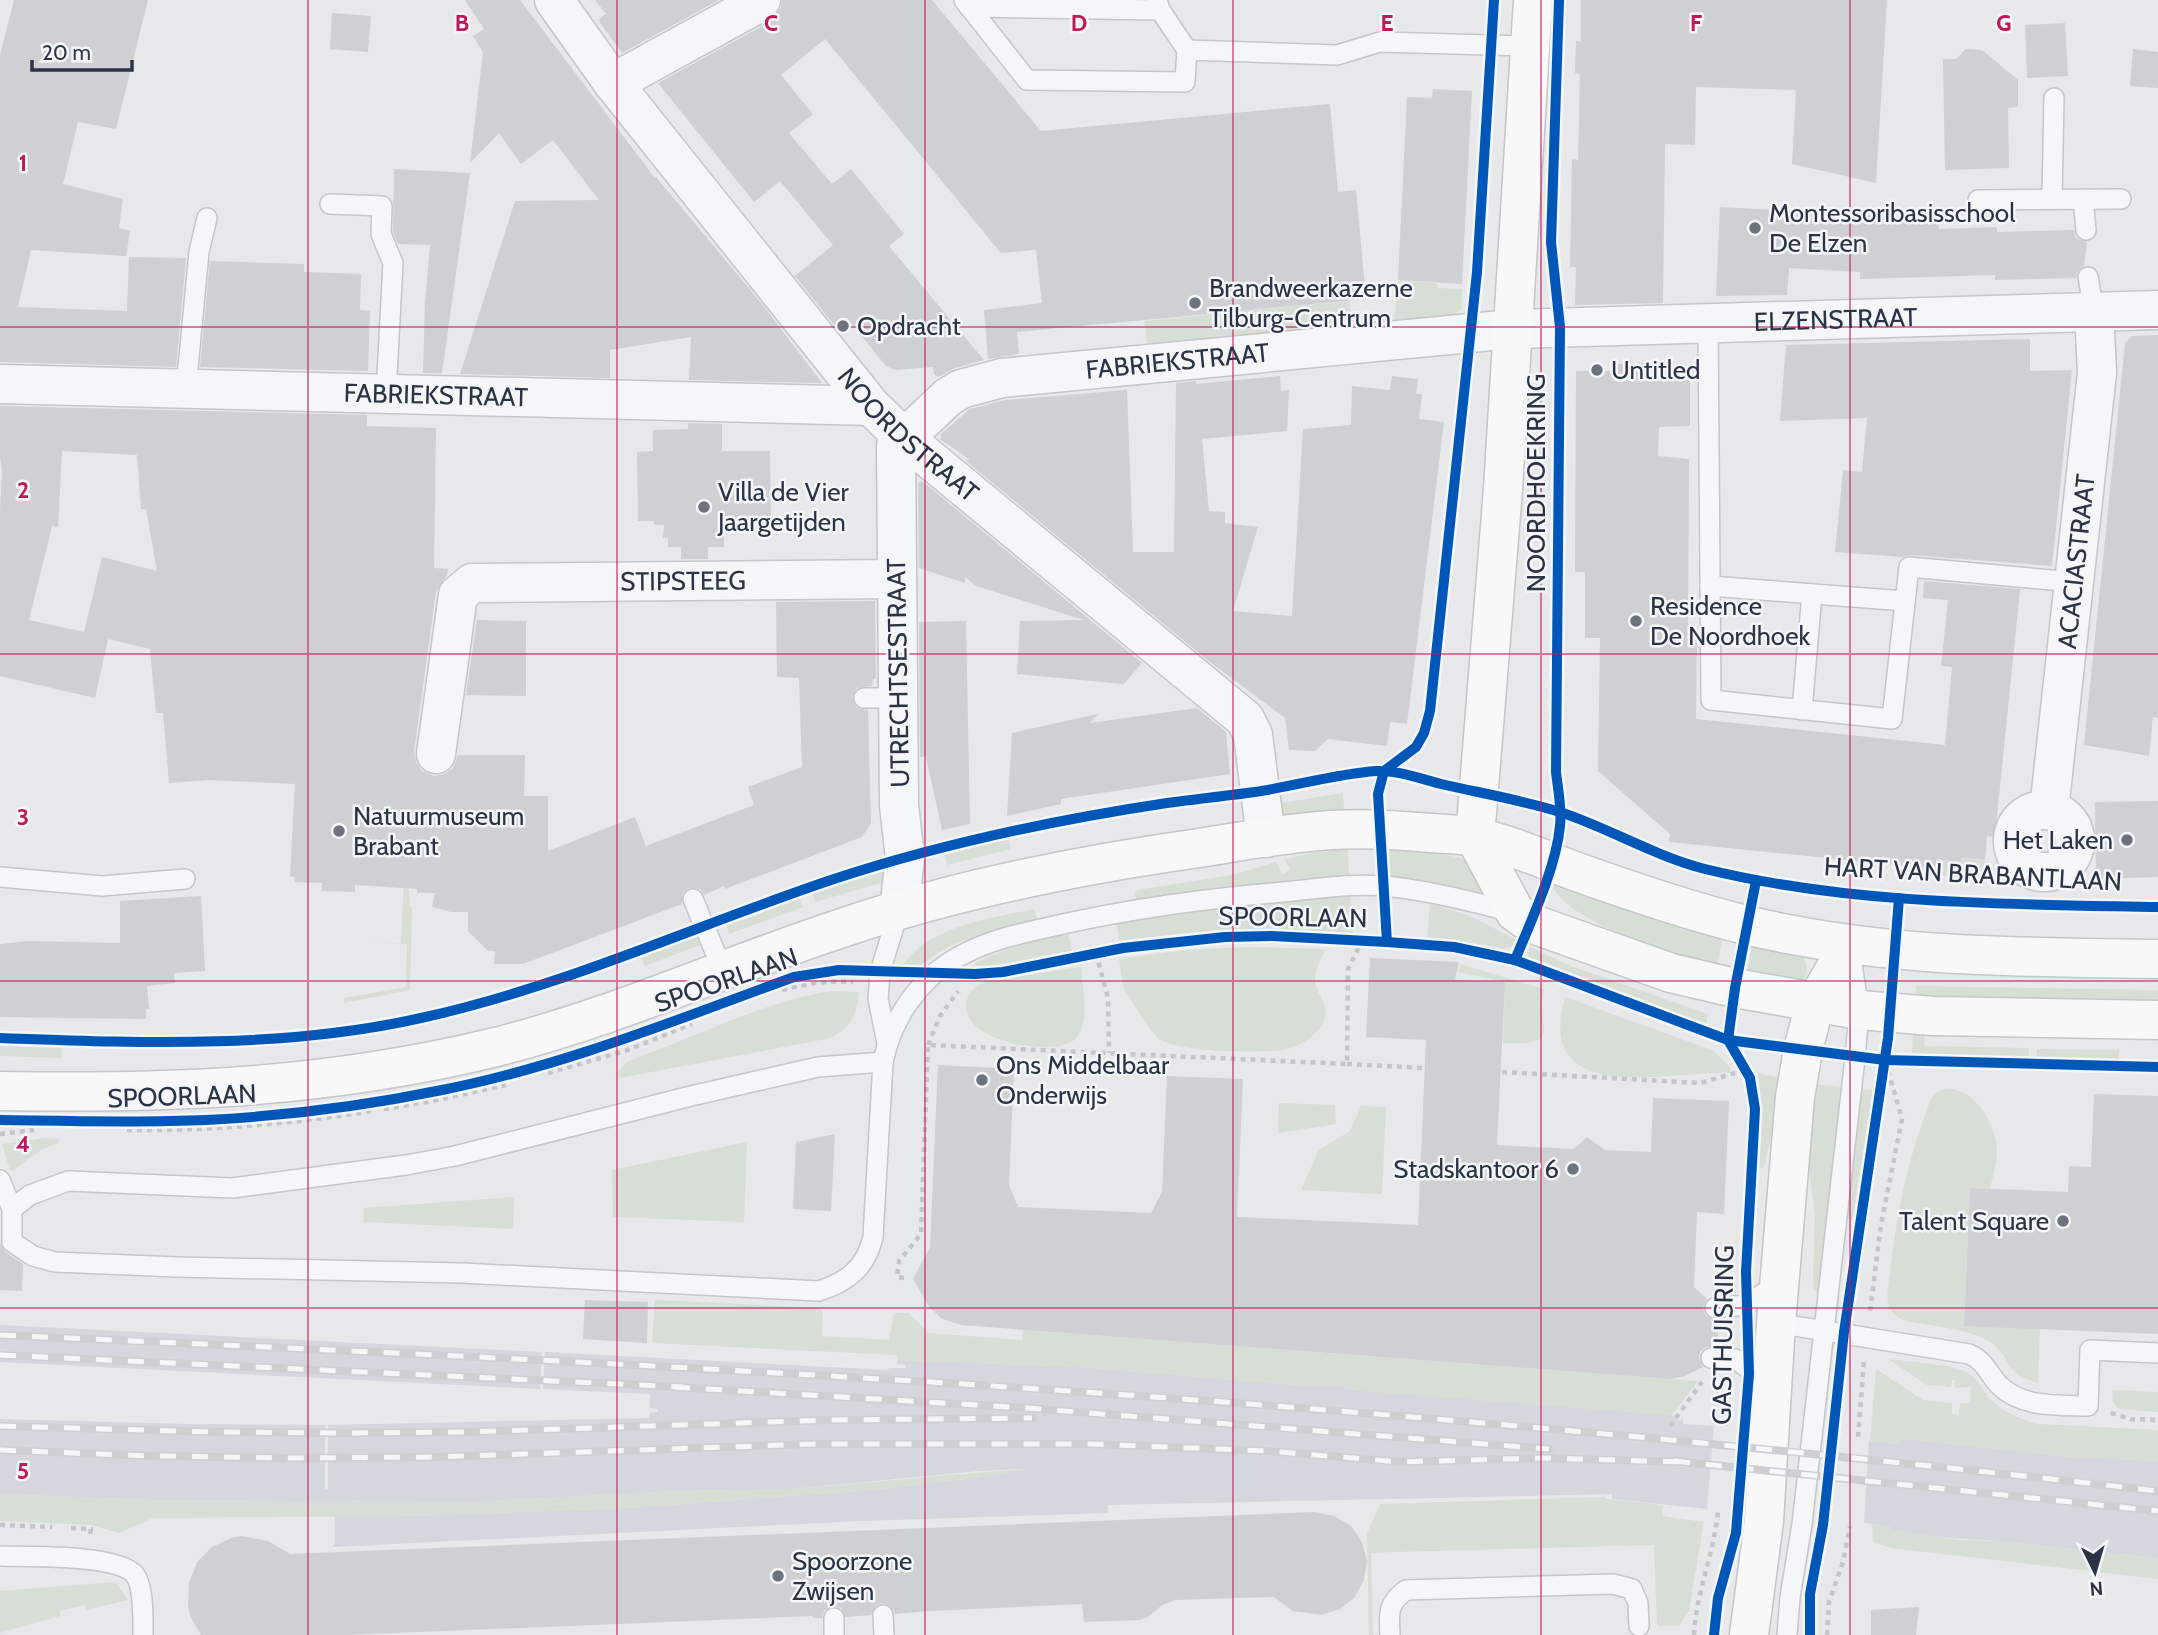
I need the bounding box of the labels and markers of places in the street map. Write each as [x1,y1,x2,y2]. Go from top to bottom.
place label: Montessoribasisschool De Elzen [1769,197,2015,259]
marker: Montessoribasisschool De Elzen [1747,220,1763,236]
place label: Brandweerkazerne Tilburg-Centrum [1209,272,1413,334]
marker: Brandweerkazerne Tilburg-Centrum [1187,295,1203,311]
place label: Opdracht [857,310,961,342]
marker: Opdracht [835,318,851,334]
place label: Untitled [1611,354,1701,386]
marker: Untitled [1589,362,1605,378]
place label: Villa de Vier Jaargetijden [717,476,850,538]
marker: Villa de Vier Jaargetijden [696,499,712,515]
place label: Residence De Noordhoek [1650,590,1810,652]
marker: Residence De Noordhoek [1628,613,1644,629]
place label: Natuurmuseum Brabant [353,800,524,862]
marker: Natuurmuseum Brabant [331,823,347,839]
place label: Het Laken [2003,824,2113,856]
marker: Het Laken [2119,832,2135,848]
place label: Ons Middelbaar Onderwijs [996,1049,1170,1111]
marker: Ons Middelbaar Onderwijs [974,1072,990,1088]
place label: Stadskantoor 6 [1393,1153,1559,1185]
marker: Stadskantoor 6 [1565,1161,1581,1177]
place label: Talent Square [1899,1205,2049,1237]
marker: Talent Square [2055,1213,2071,1229]
place label: Spoorzone Zwijsen [792,1545,912,1607]
marker: Spoorzone Zwijsen [770,1568,786,1584]

